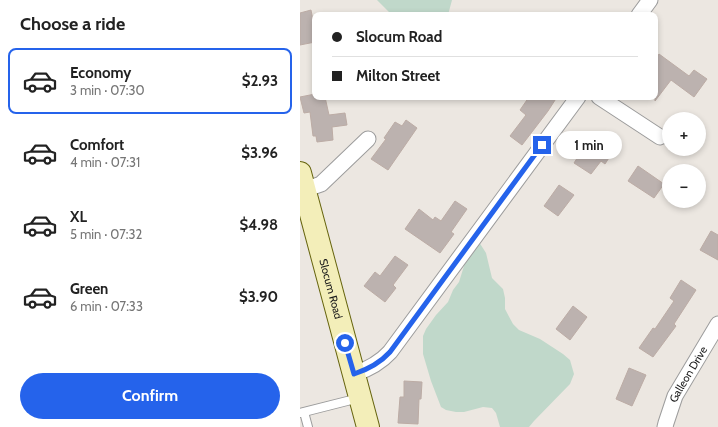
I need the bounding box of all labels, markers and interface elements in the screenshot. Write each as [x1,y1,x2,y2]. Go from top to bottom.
text: Choose a ride [20,13,125,35]
text: Slocum Road [356,28,442,46]
icon: car [22,63,58,99]
text: Economy [70,64,131,82]
text: Milton Street [356,67,440,85]
text: $2.93 [242,72,278,90]
text: 3 min · 07:30 [70,82,145,98]
map controls [662,112,706,208]
button: + [662,112,706,156]
callout: 1 min [556,131,622,159]
icon: car [22,135,58,171]
text: Comfort [70,136,124,154]
route end [533,136,551,154]
text: 1 min [574,137,604,153]
text: $3.96 [241,144,278,162]
text: 4 min · 07:31 [70,154,140,170]
button: − [662,164,706,208]
icon: car [22,207,58,243]
text: XL [70,208,87,226]
text: $4.98 [239,216,278,234]
text: 5 min · 07:32 [70,226,142,242]
street label: Slocum Road [316,257,346,321]
icon: car [22,279,58,315]
text: Green [70,280,108,298]
text: $3.90 [239,288,278,306]
text: 6 min · 07:33 [70,298,143,314]
route start [336,334,354,352]
street label: Galleon Drive [666,343,710,404]
button: Confirm [20,373,280,419]

